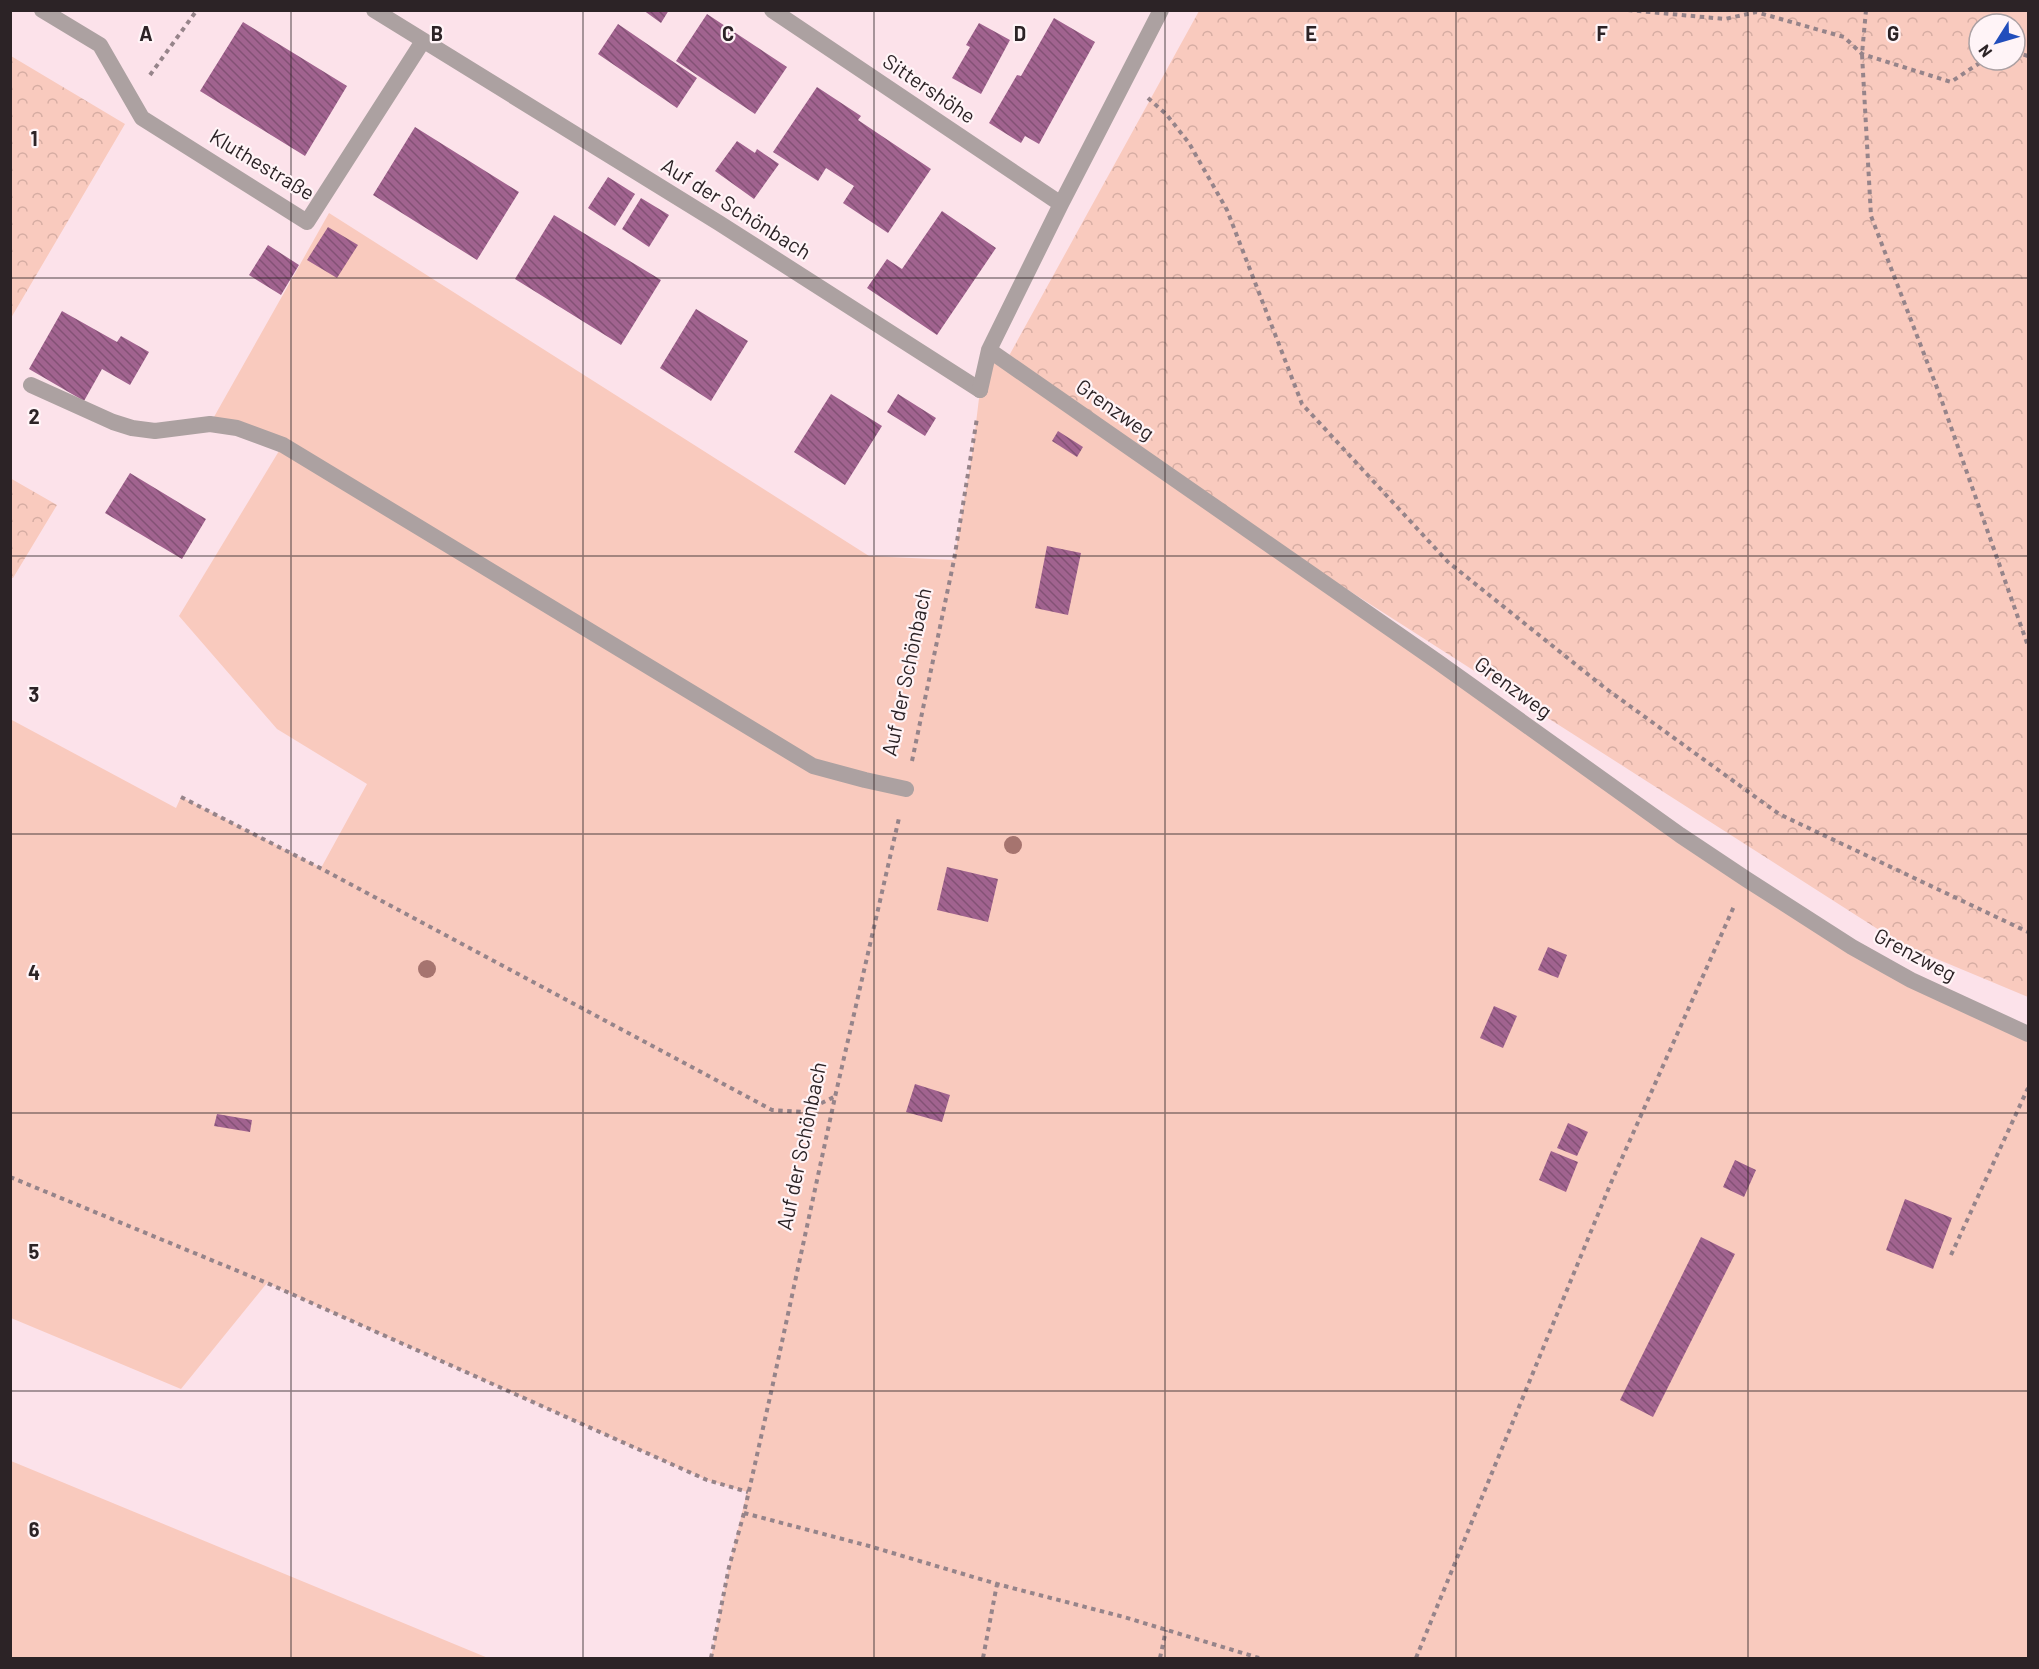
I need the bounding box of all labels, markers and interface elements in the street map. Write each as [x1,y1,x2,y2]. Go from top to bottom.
north arrow [1967,12,2027,72]
text: A [139,21,153,45]
text: B [431,21,443,45]
text: C [722,21,734,45]
text: D [1014,21,1026,45]
text: E [1305,21,1317,45]
text: F [1596,21,1608,45]
text: G [1887,21,1899,45]
text: N [1974,41,1995,61]
street label: Sittershöhe [879,48,981,128]
street label: Kluthestraße [206,123,320,205]
text: 1 [30,126,38,150]
street label: Auf der Schönbach [657,152,816,264]
street label: Grenzweg [1072,373,1160,445]
text: 2 [28,404,40,428]
street label: Auf der Schönbach [875,585,936,758]
street label: Grenzweg [1470,650,1557,723]
text: 3 [29,682,39,706]
street label: Grenzweg [1870,922,1961,986]
text: 4 [28,960,40,984]
street label: Auf der Schönbach [770,1059,831,1232]
text: 5 [29,1239,40,1263]
text: 6 [29,1517,40,1541]

